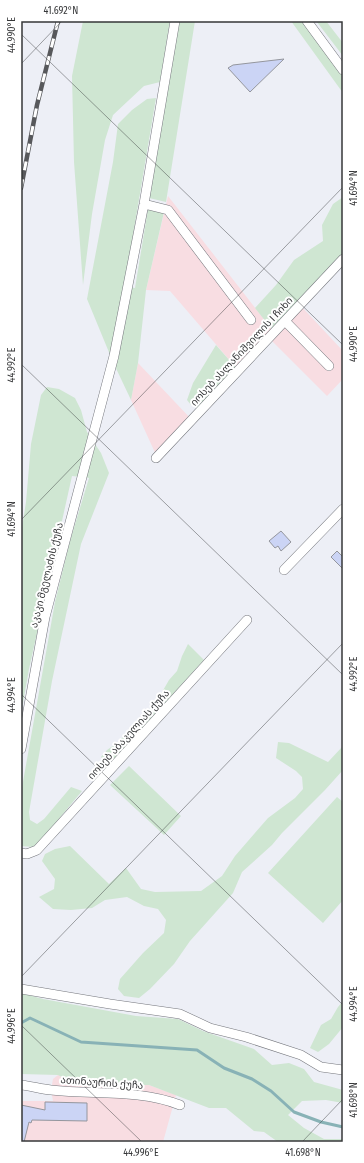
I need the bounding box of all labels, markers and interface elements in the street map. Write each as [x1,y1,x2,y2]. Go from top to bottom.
text: 41.692°N [44,5,78,17]
text: 44.990°E [6,17,18,53]
text: 41.694°N [348,170,360,206]
street label: იოსებ ასლანიშვილის I ჩიხი [188,295,296,409]
text: 44.990°E [348,326,360,362]
text: 44.992°E [6,347,18,382]
text: 41.694°N [6,501,18,537]
street label: აკაკი მგელაძის ქუჩა [28,521,66,629]
text: 44.992°E [348,656,360,691]
text: 44.994°E [6,677,18,713]
street label: იოსებ აბაკელიას ქუჩა [85,687,172,782]
text: 44.994°E [348,986,360,1022]
text: 44.996°E [6,1008,18,1044]
street label: ათინაურის ქუჩა [60,1074,144,1092]
text: 41.698°N [348,1082,360,1118]
text: 44.996°E [123,1147,159,1159]
text: 41.698°N [285,1147,321,1159]

